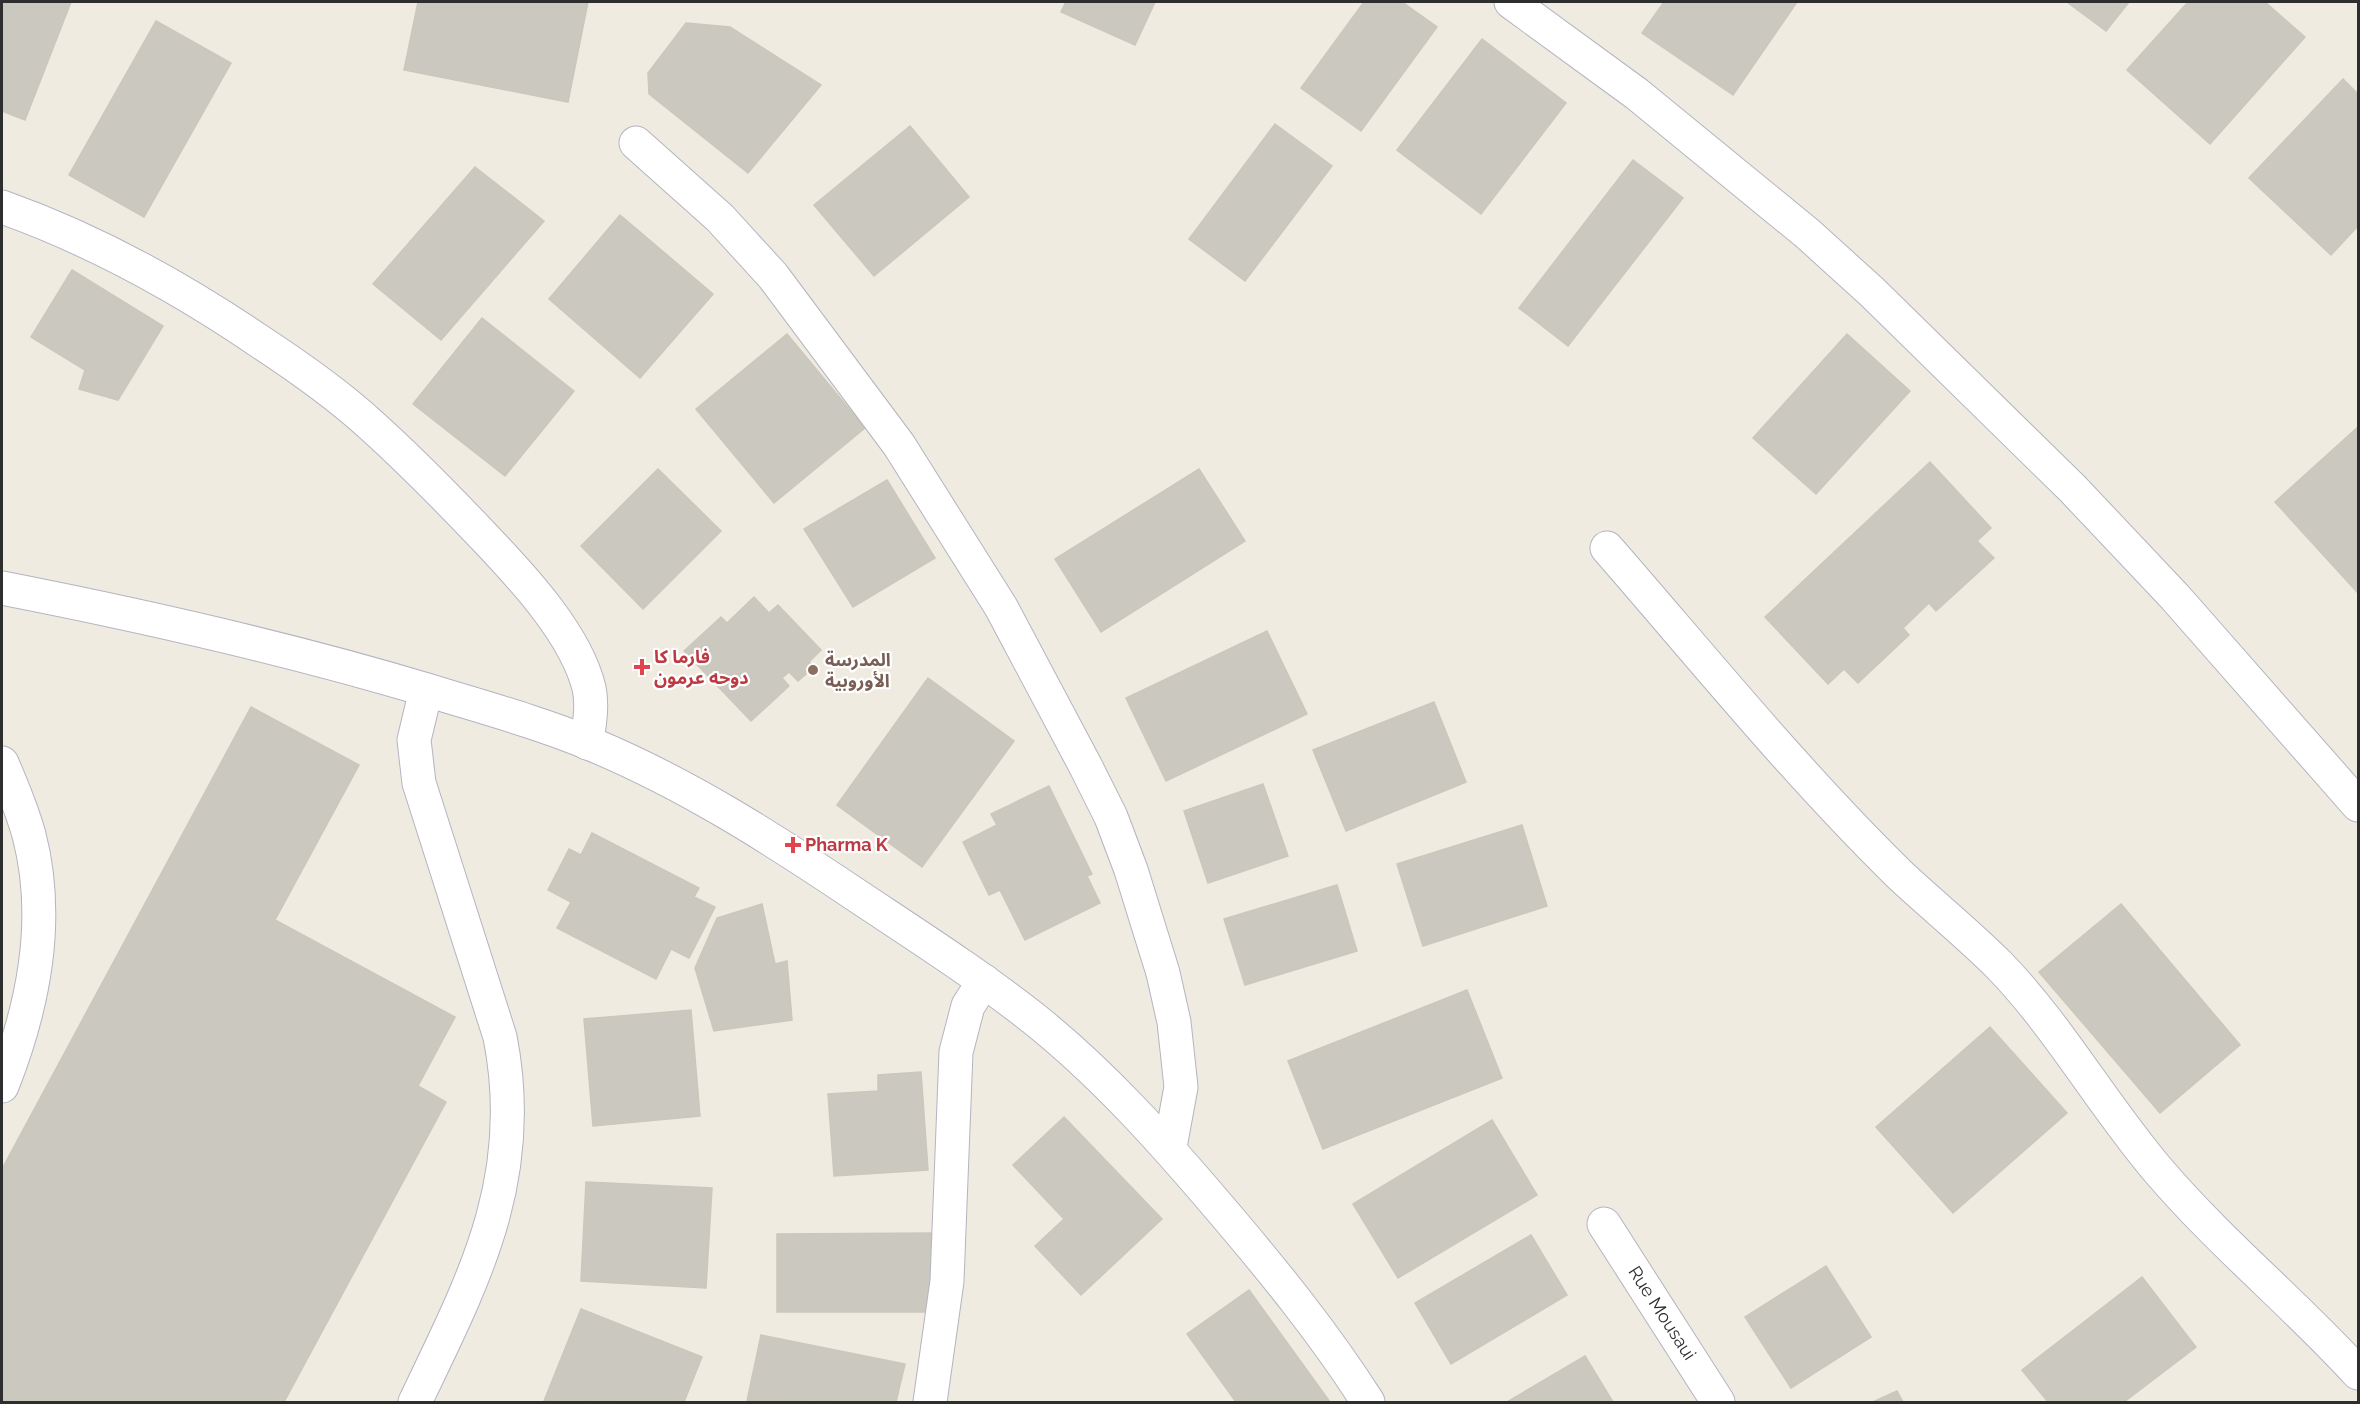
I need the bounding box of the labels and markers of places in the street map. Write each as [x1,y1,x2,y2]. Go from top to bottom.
place label: فارما كا دوحه عرمون [654,646,749,689]
place label: المدرسة الأوروبية [825,649,891,692]
marker: فارما كا دوحه عرمون [635,660,649,674]
marker: المدرسة الأوروبية [806,663,820,677]
place label: Pharma K [805,834,889,855]
marker: Pharma K [786,838,800,852]

